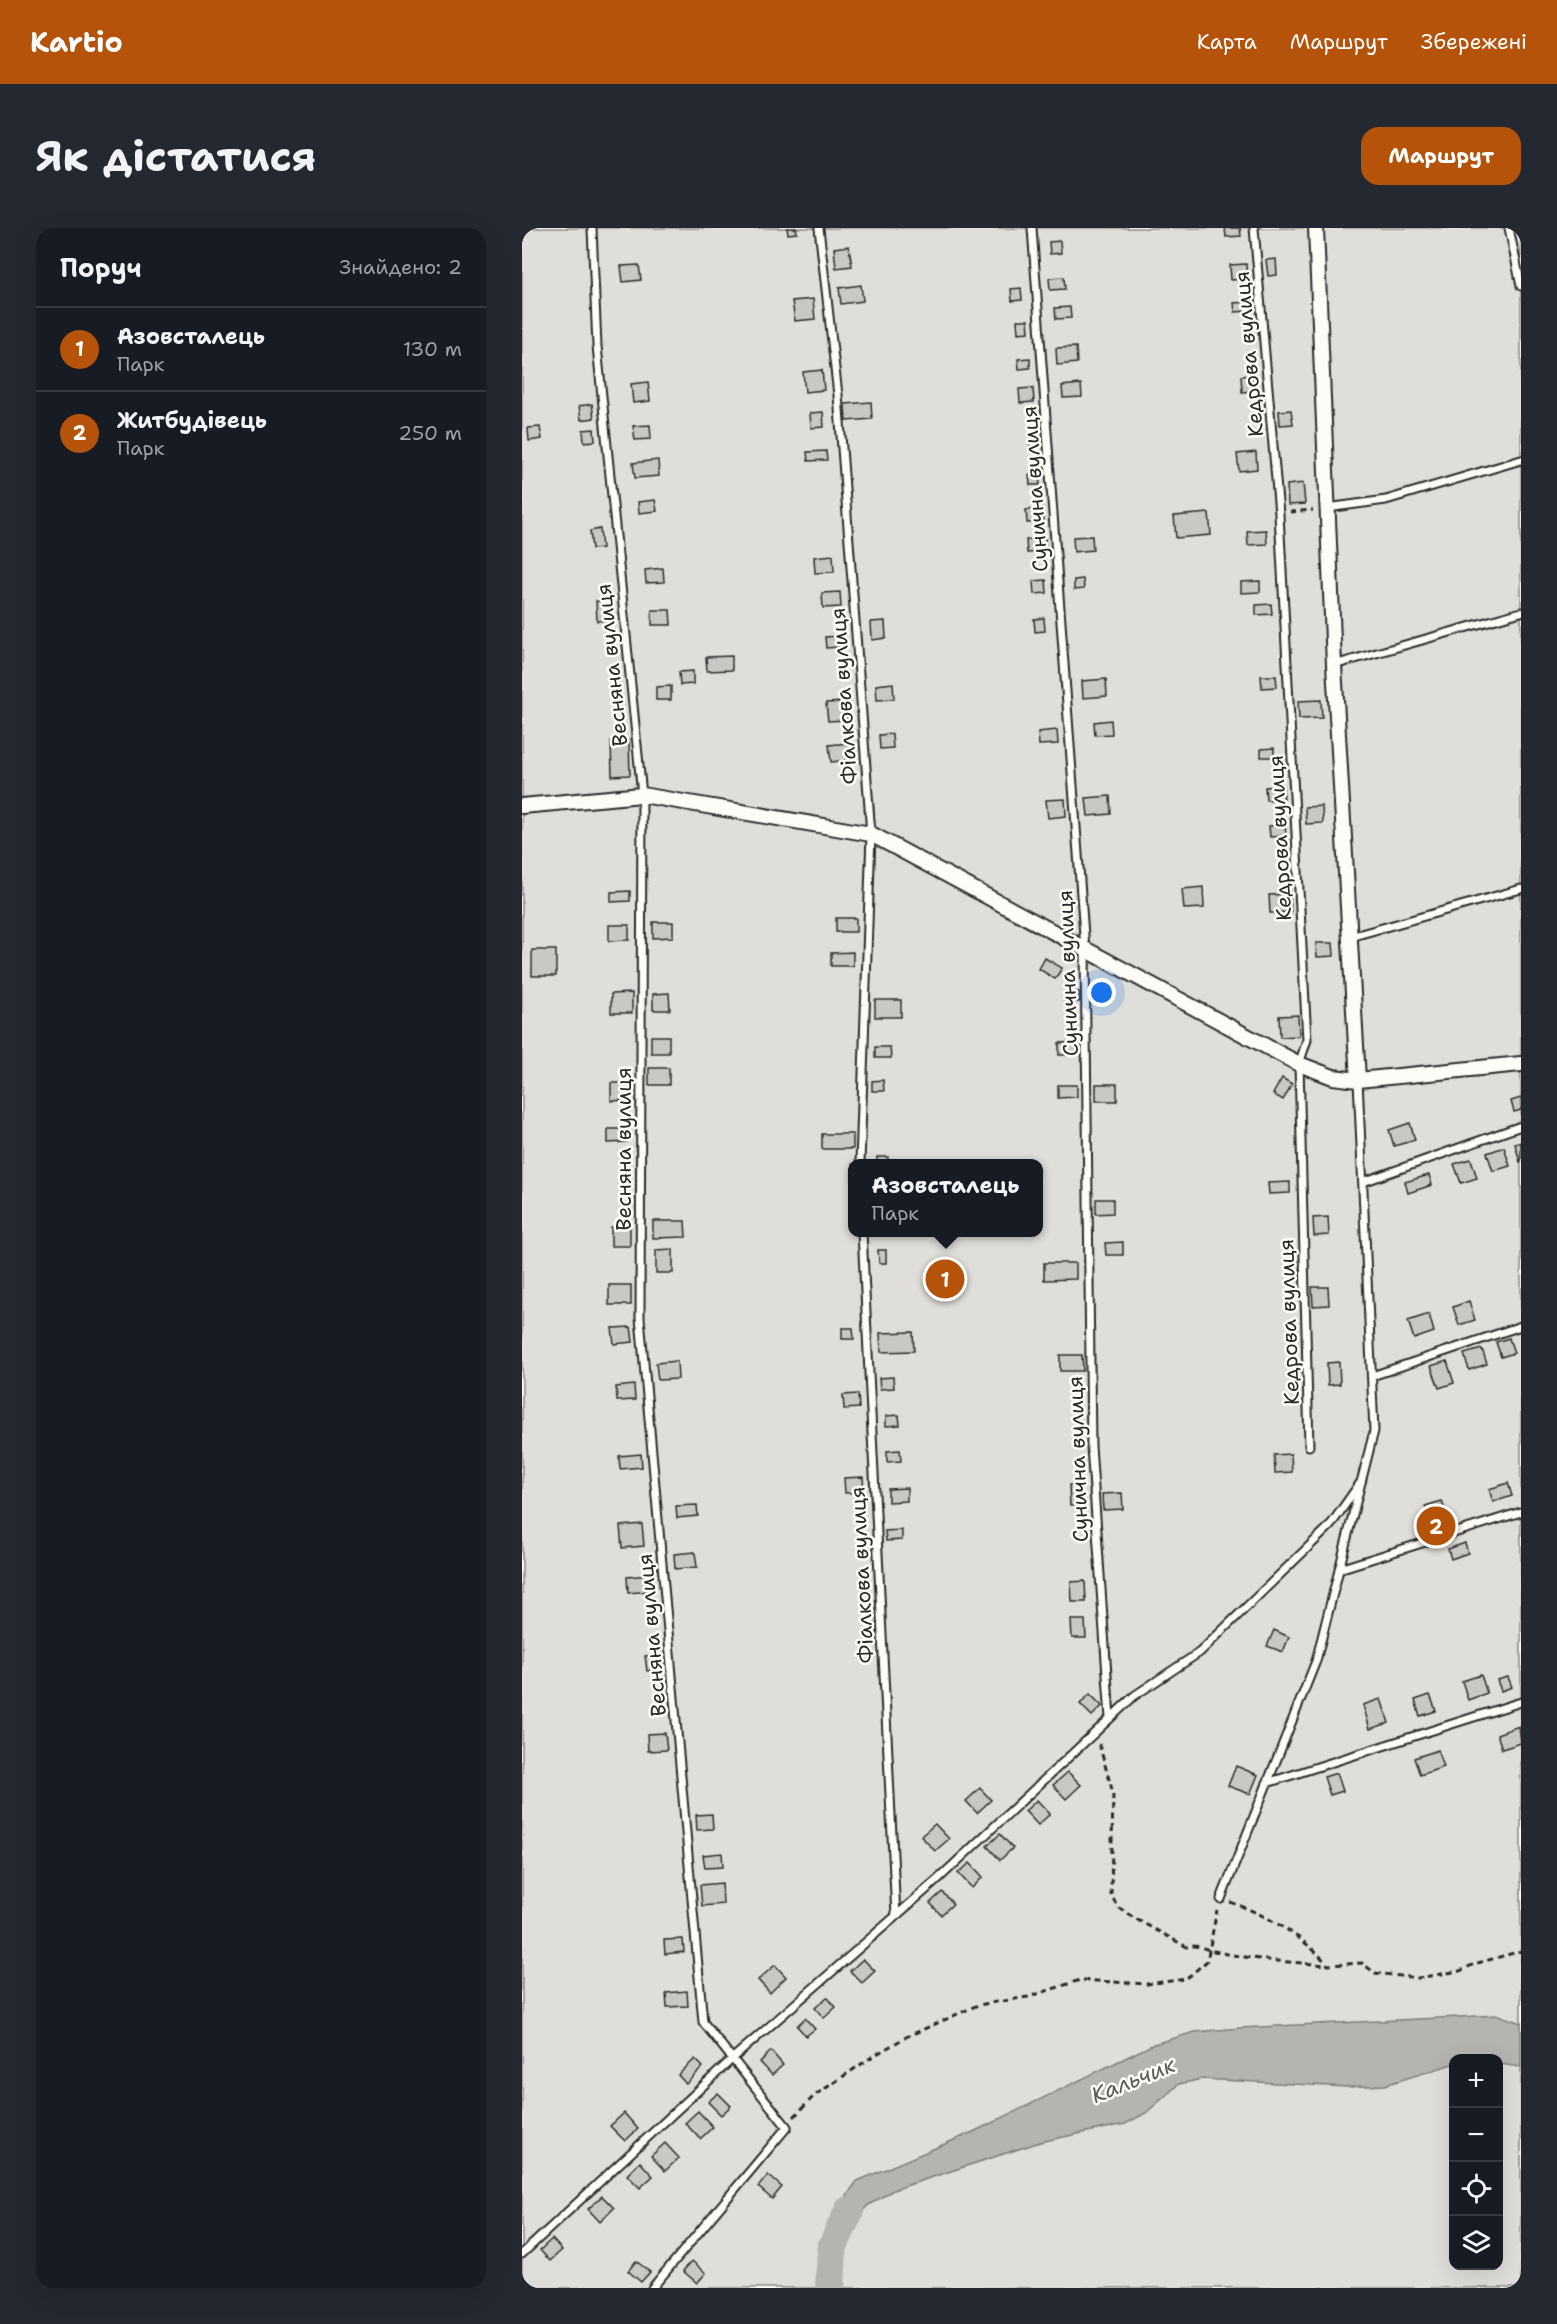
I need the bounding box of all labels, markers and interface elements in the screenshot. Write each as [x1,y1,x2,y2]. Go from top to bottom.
text: Kartio [30,23,123,61]
text: Карта [1197,28,1257,56]
text: Маршрут [1290,28,1388,56]
text: Збережені [1421,28,1527,56]
button: Маршрут [1361,127,1521,185]
text: Як дістатися [36,128,316,184]
text: Поруч [60,250,142,285]
text: Знайдено: 2 [339,254,462,280]
street label: Кедрова вулиця [1228,270,1270,438]
text: Азовсталець [117,322,265,351]
text: 1 [75,336,84,362]
text: 130 m [403,336,462,362]
text: Парк [117,351,164,377]
street label: Сунична вулиця [1015,405,1055,573]
text: Житбудівець [117,406,267,435]
text: 2 [73,420,87,446]
text: 250 m [398,420,462,446]
text: Парк [117,435,164,461]
street label: Весняна вулиця [590,582,634,748]
street label: Фіалкова вулиця [824,607,864,785]
street label: Кедрова вулиця [1262,754,1298,922]
street label: Сунична вулиця [1051,889,1085,1057]
your location [1087,978,1116,1007]
street label: Весняна вулиця [610,1067,638,1231]
popup [848,1159,1043,1237]
text: Азовсталець [872,1171,1019,1200]
text: Парк [872,1200,919,1226]
street label: Кедрова вулиця [1272,1238,1306,1406]
pin: 1 [926,1256,964,1302]
street label: Сунична вулиця [1061,1375,1095,1543]
street label: Фіалкова вулиця [843,1486,881,1664]
pin: 2 [1416,1504,1456,1548]
street label: Весняна вулиця [631,1552,673,1718]
water label: Кальчик [1087,2050,1180,2110]
map controls [1449,2054,1503,2270]
button: + [1449,2054,1503,2108]
button: − [1449,2108,1503,2162]
button: locate [1449,2162,1503,2216]
button: layers [1449,2216,1503,2270]

